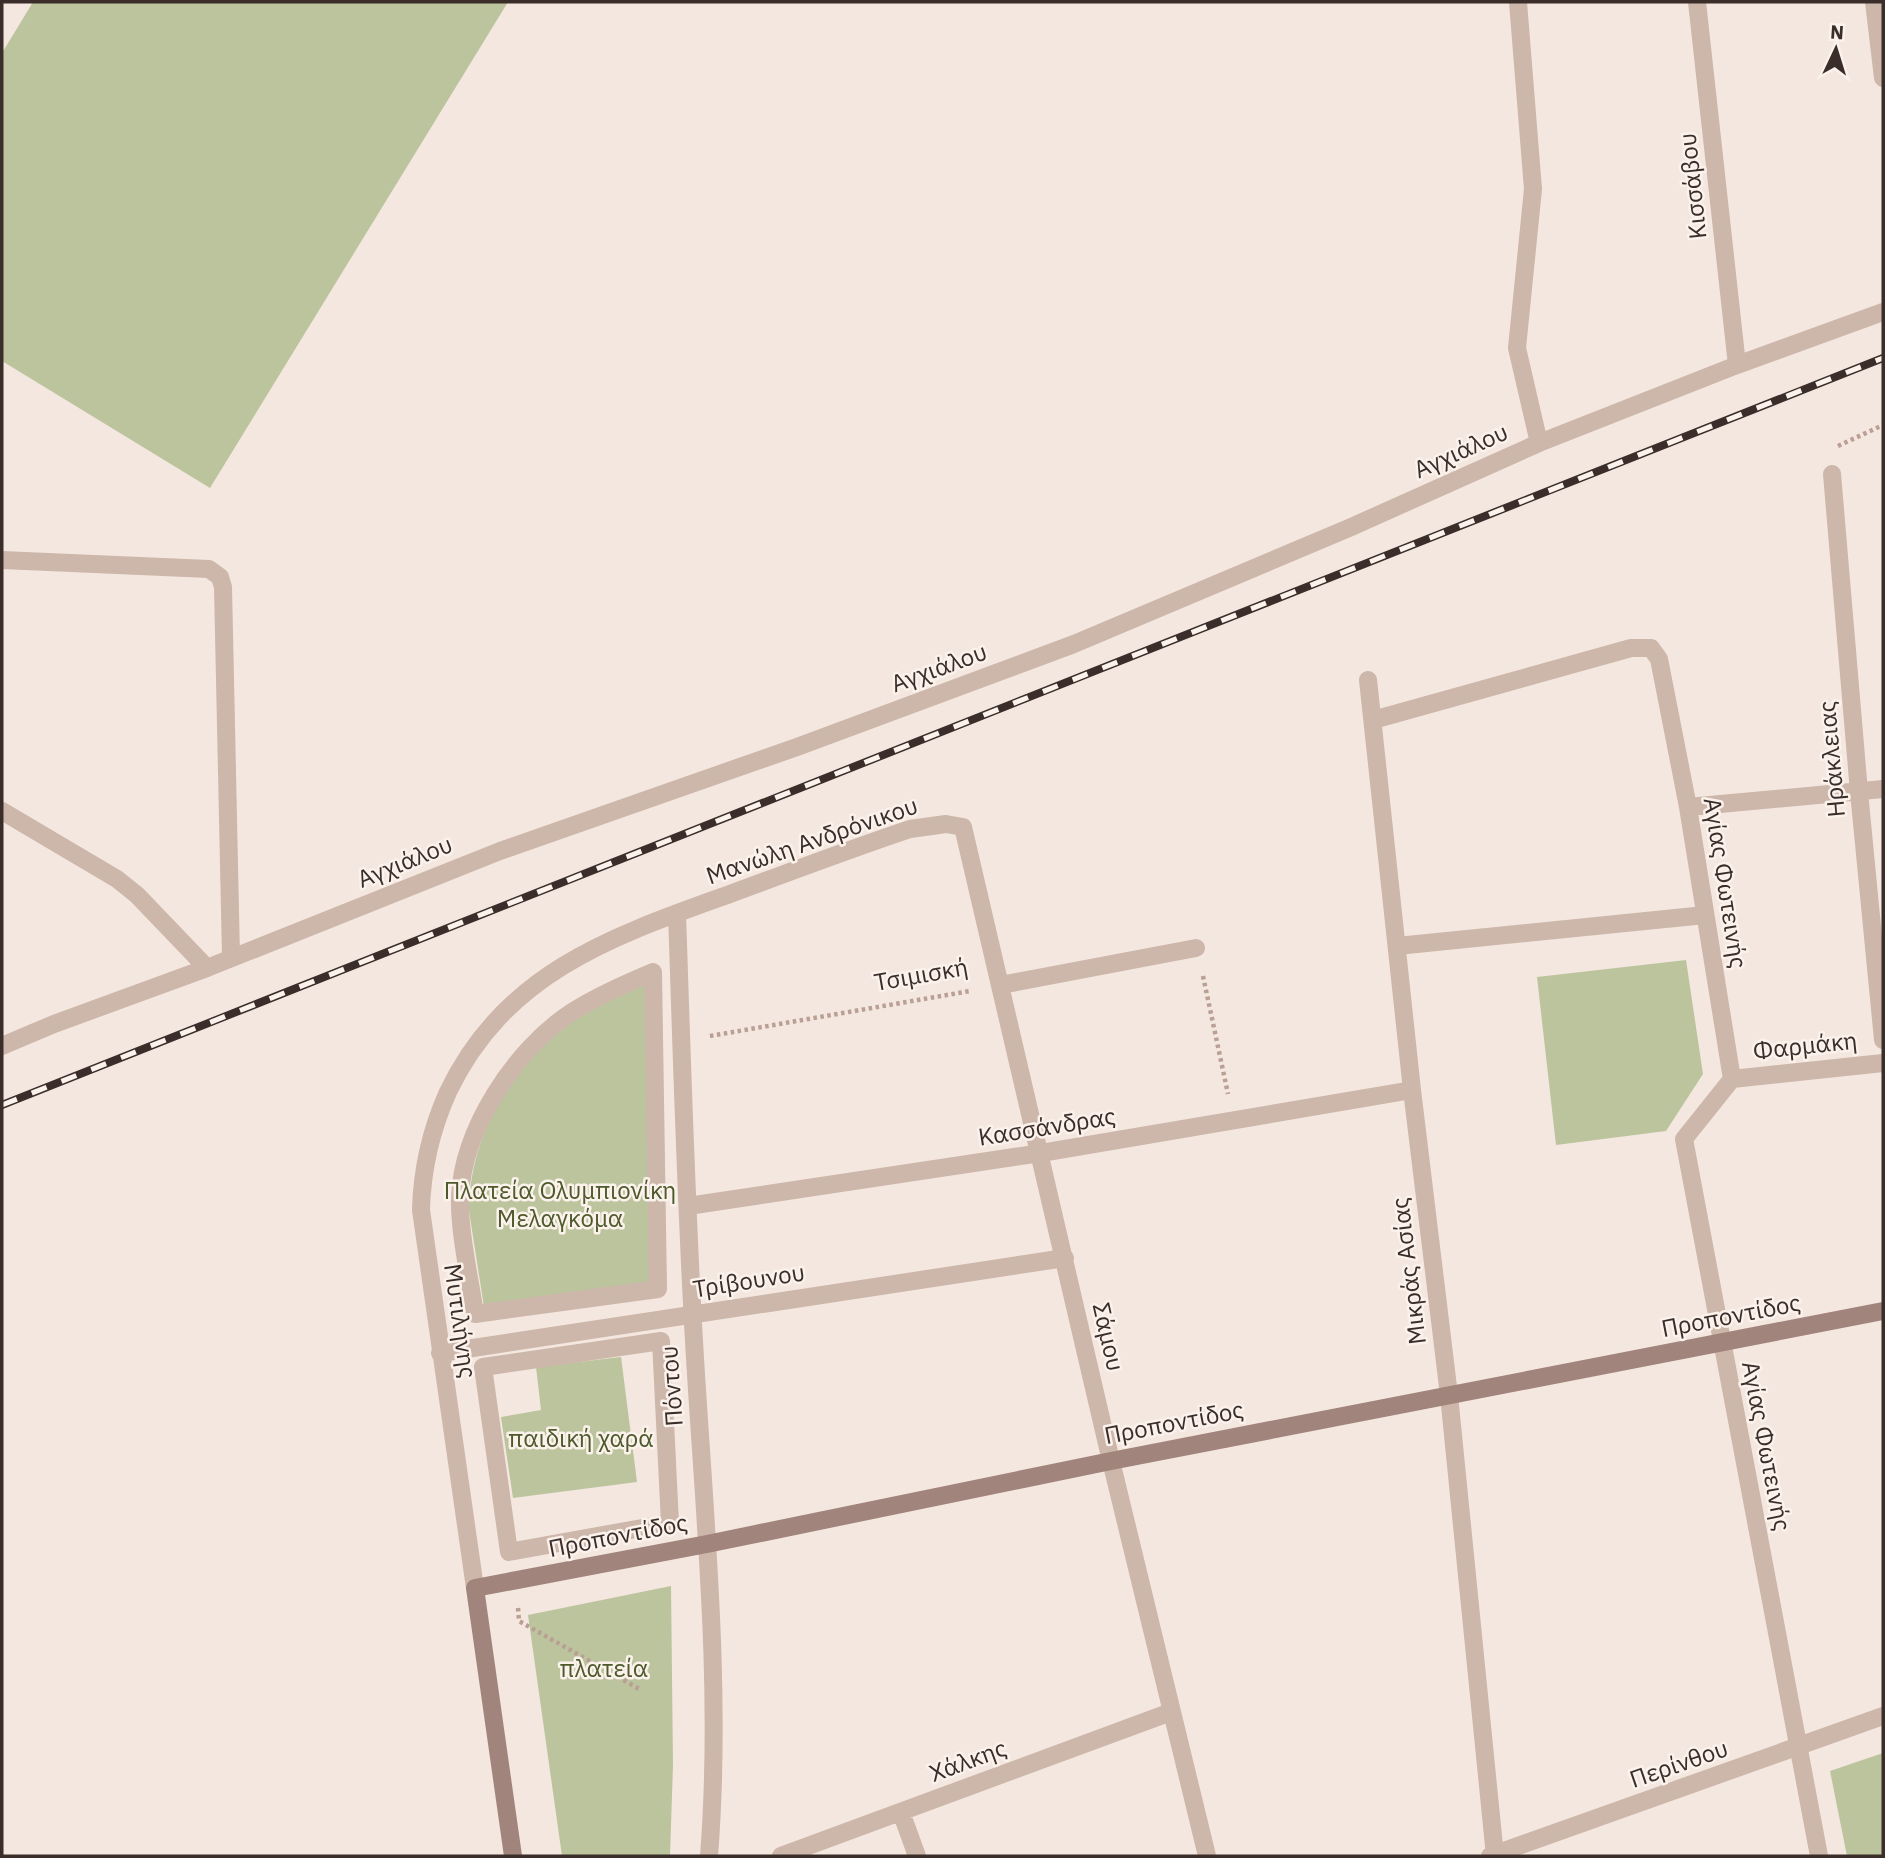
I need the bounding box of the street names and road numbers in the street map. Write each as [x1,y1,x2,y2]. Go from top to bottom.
street label: Κισσάβου [1671,131,1713,241]
street label: Αγχιάλου [1408,415,1513,485]
street label: Αγχιάλου [886,635,991,699]
street label: Ηράκλειας [1810,700,1852,819]
street label: Μανώλη Ανδρόνικου [702,789,922,891]
street label: Αγίας Φωτεινής [1697,795,1755,971]
street label: Αγχιάλου [352,827,457,895]
street label: Τσιμισκή [871,950,970,998]
street label: Φαρμάκη [1751,1024,1859,1066]
street label: Κασσάνδρας [976,1099,1118,1153]
street label: Μικράς Ασίας [1383,1196,1433,1347]
street label: Τρίβουνου [691,1255,807,1305]
street label: Μυτιλήνης [437,1262,485,1380]
street label: Προποντίδος [1658,1286,1803,1344]
street label: Σάμου [1086,1299,1132,1374]
street label: Πόντου [652,1345,690,1428]
street label: Αγίας Φωτεινής [1735,1358,1799,1534]
street label: Προποντίδος [1101,1393,1246,1451]
street label: Προποντίδος [545,1506,690,1564]
street label: Χάλκης [925,1731,1011,1789]
street label: Περίνθου [1625,1731,1732,1795]

